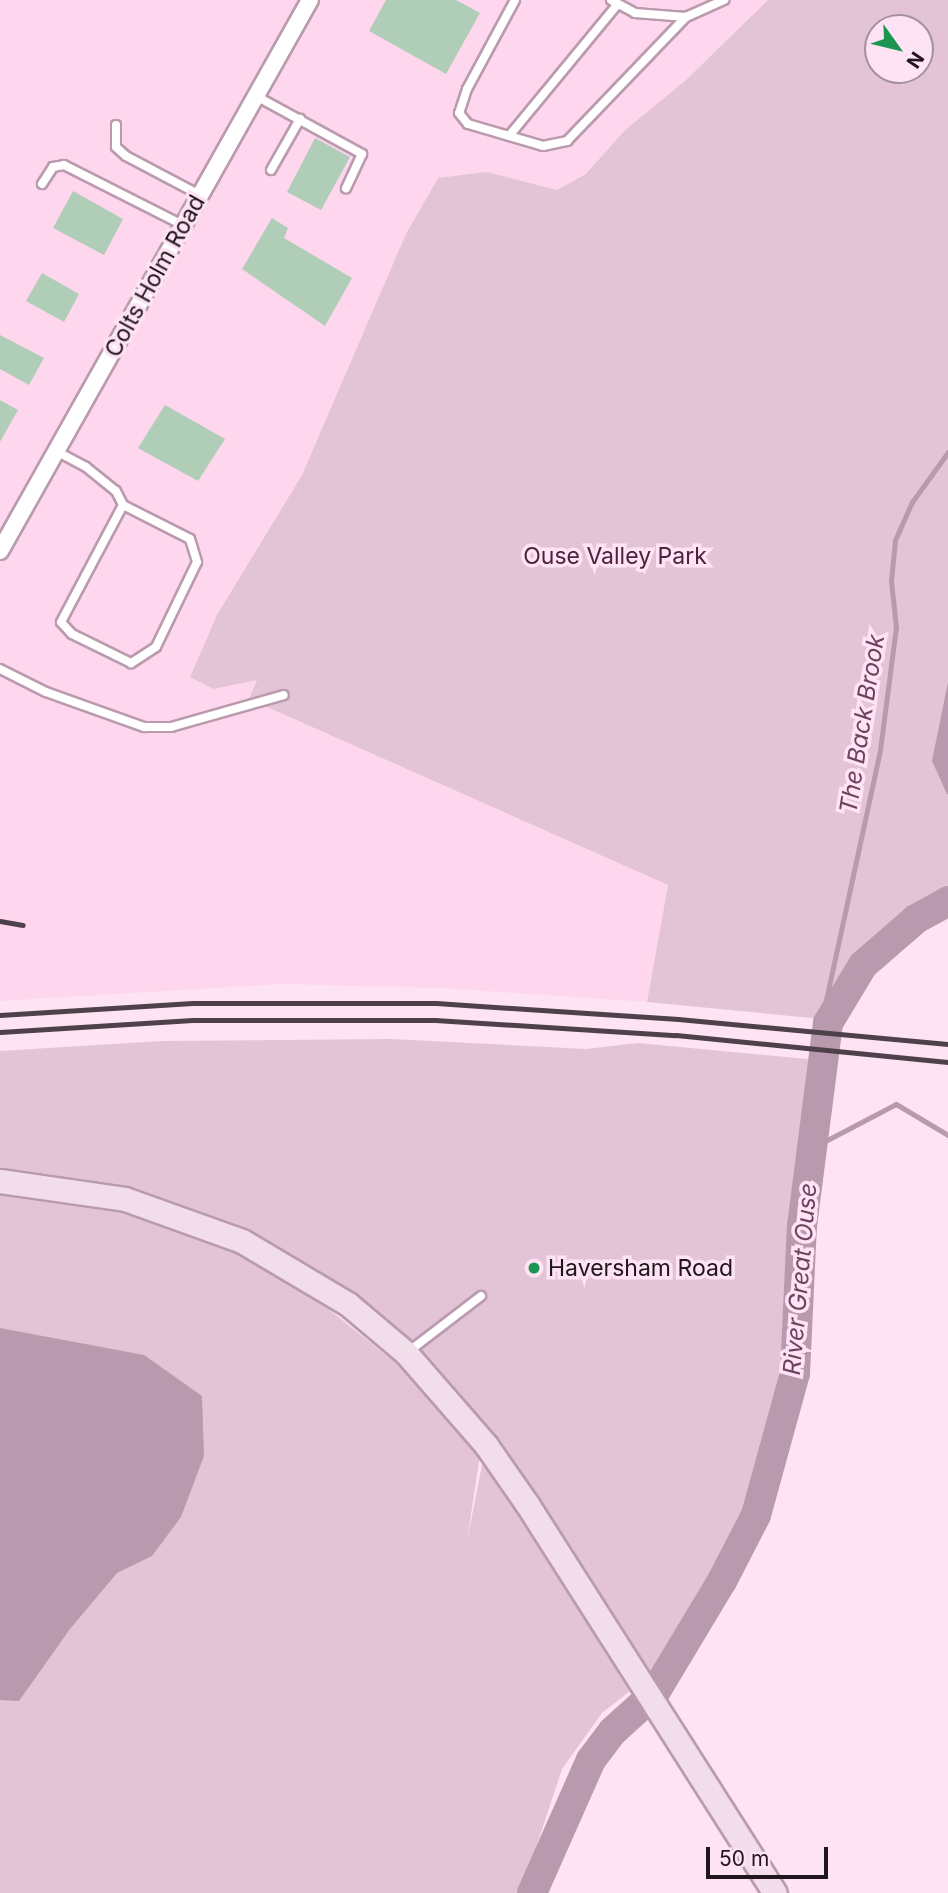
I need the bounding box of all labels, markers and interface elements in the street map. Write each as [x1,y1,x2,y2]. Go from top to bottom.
north arrow [864,14,934,84]
text: N [902,47,929,72]
street label: Colts Holm Road [99,190,211,362]
park label: Ouse Valley Park [523,542,707,570]
water label: The Back Brook [834,633,890,815]
water label: River Great Ouse [777,1182,823,1376]
place label: Haversham Road [548,1254,733,1282]
marker: Haversham Road [526,1260,542,1276]
scale bar [710,1834,832,1878]
text: 50 m [719,1846,769,1871]

